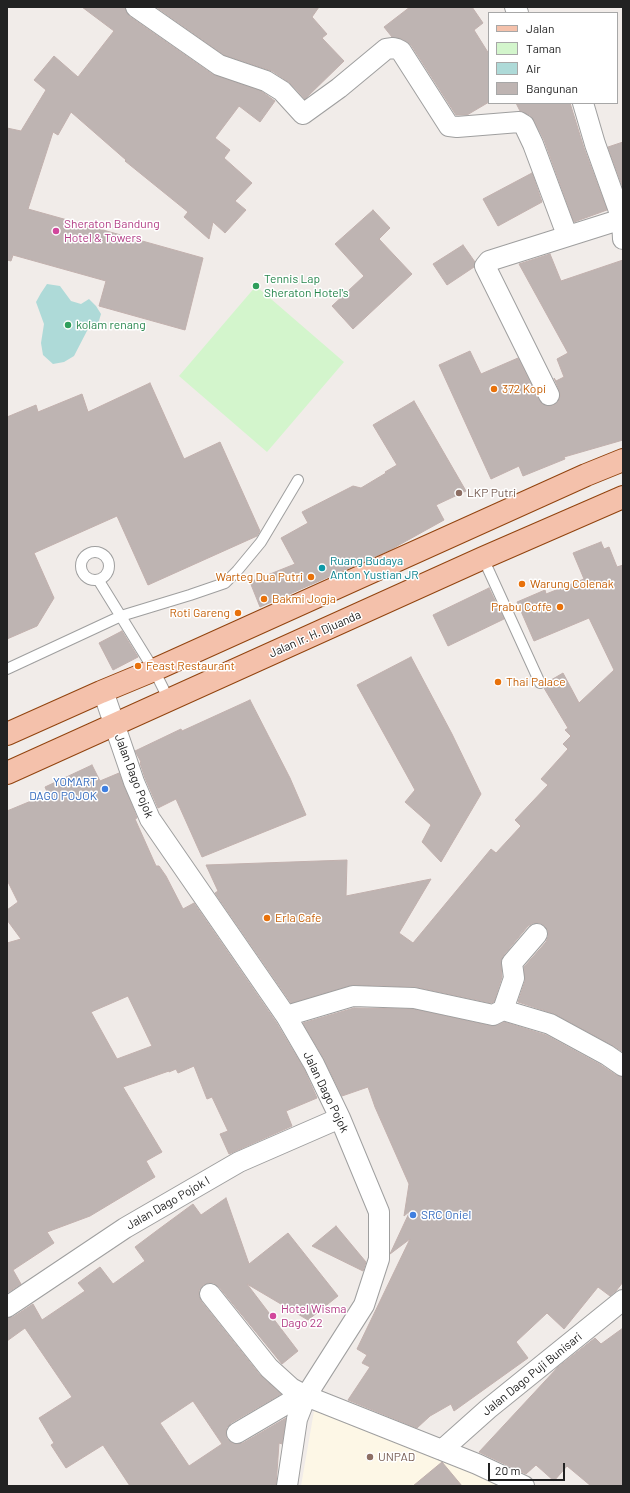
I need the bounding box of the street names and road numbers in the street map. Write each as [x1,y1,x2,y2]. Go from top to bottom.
street label: Jalan Ir. H. Djuanda [267,607,363,661]
street label: Jalan Dago Pojok [111,732,157,820]
street label: Jalan Dago Pojok [300,1049,352,1135]
street label: Jalan Dago Pojok I [124,1173,212,1233]
street label: Jalan Dago Puji Bunisari [479,1329,585,1419]

